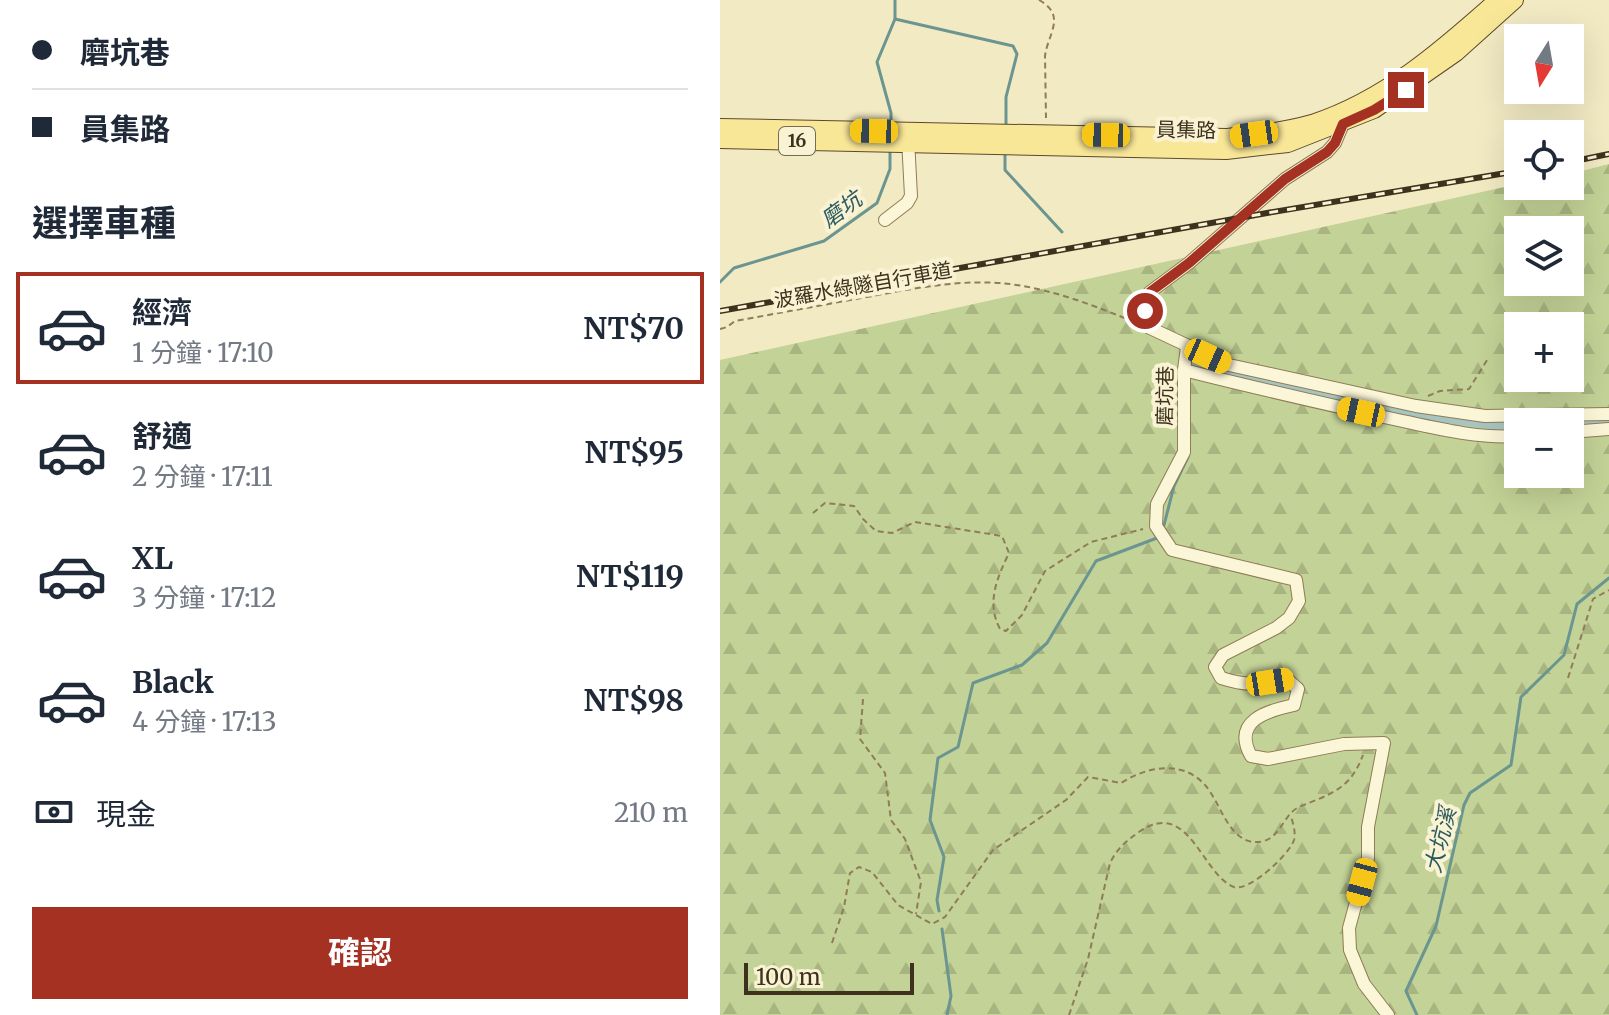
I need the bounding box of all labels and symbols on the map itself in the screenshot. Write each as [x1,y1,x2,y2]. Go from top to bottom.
north arrow [1504,24,1584,104]
route end [1388,72,1424,108]
street label: 員集路 [1156,116,1216,143]
car [850,119,898,143]
car [1229,119,1279,149]
car [1082,123,1130,147]
road number: 16 [779,127,815,155]
water label: 磨坑 [815,183,869,233]
street label: 波羅水綠隧自行車道 [772,257,954,312]
route start [1127,293,1163,329]
car [1181,335,1235,377]
street label: 磨坑巷 [1151,366,1178,426]
car [1335,395,1387,429]
car [1244,666,1296,698]
water label: 大坑溪 [1418,802,1462,875]
car [1344,856,1380,908]
scale bar [744,959,914,995]

